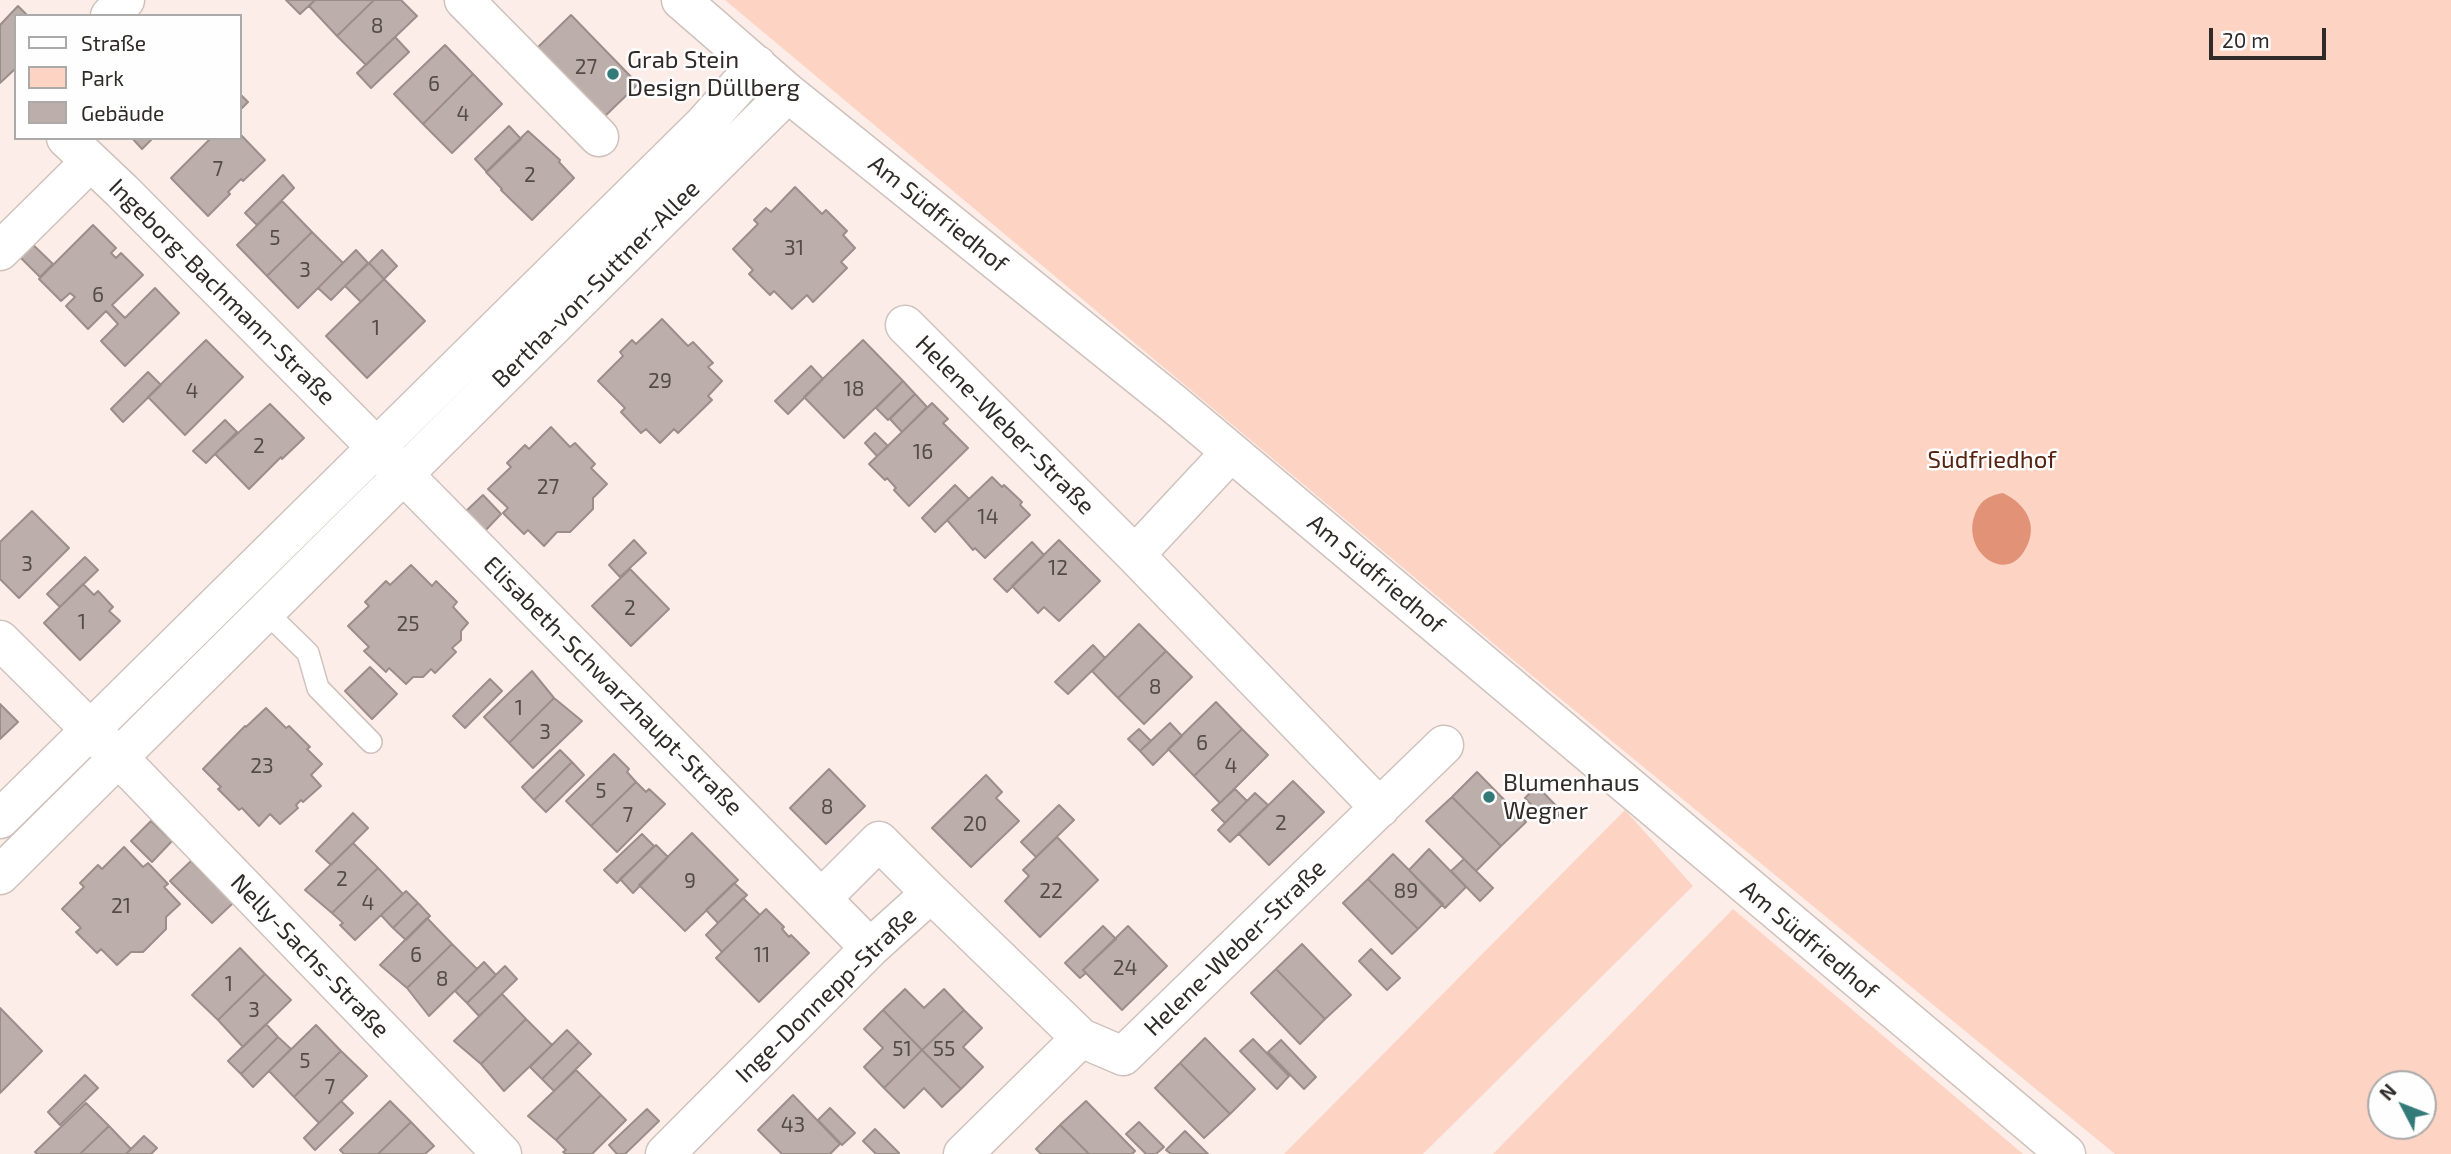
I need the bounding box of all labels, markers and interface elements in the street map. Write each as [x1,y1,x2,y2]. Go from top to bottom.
house number: 8 [371,13,383,39]
legend [14,14,242,140]
scale bar [2213,14,2330,58]
text: 20 m [2222,27,2270,52]
text: Straße [81,30,146,55]
place label: Grab Stein Design Düllberg [627,46,800,102]
house number: 27 [575,54,597,80]
text: Park [81,65,124,90]
marker: Grab Stein Design Düllberg [605,66,621,82]
house number: 6 [428,71,440,97]
text: Gebäude [81,100,164,125]
house number: 4 [457,101,469,127]
street label: Am Südfriedhof [863,149,1013,279]
house number: 7 [213,156,223,182]
house number: 2 [524,162,536,188]
street label: Ingeborg-Bachmann-Straße [103,173,341,411]
street label: Bertha-von-Suttner-Allee [486,174,706,394]
house number: 5 [269,225,281,251]
house number: 31 [784,235,804,261]
house number: 3 [299,257,311,283]
house number: 6 [92,282,104,308]
house number: 1 [372,315,380,341]
street label: Helene-Weber-Straße [909,329,1101,521]
house number: 29 [648,368,672,394]
house number: 18 [843,376,865,402]
house number: 4 [186,378,198,404]
house number: 2 [253,433,265,459]
house number: 16 [913,439,933,465]
park label: Südfriedhof [1928,446,2056,474]
house number: 27 [537,474,559,500]
house number: 14 [977,504,999,530]
street label: Am Südfriedhof [1302,508,1450,640]
street label: Elisabeth-Schwarzhaupt-Straße [477,550,749,822]
house number: 3 [21,551,33,577]
house number: 12 [1048,555,1068,581]
house number: 2 [624,595,636,621]
house number: 1 [78,609,86,635]
house number: 25 [396,611,420,637]
house number: 8 [1149,674,1161,700]
house number: 1 [515,695,523,721]
house number: 3 [539,719,551,745]
house number: 6 [1196,730,1208,756]
house number: 23 [250,753,274,779]
house number: 4 [1225,753,1237,779]
place label: Blumenhaus Wegner [1503,769,1640,825]
house number: 5 [595,778,607,804]
marker: Blumenhaus Wegner [1481,789,1497,805]
house number: 8 [821,794,833,820]
house number: 7 [623,802,633,828]
house number: 2 [1275,810,1287,836]
house number: 20 [963,811,987,837]
street label: Helene-Weber-Straße [1138,854,1332,1042]
house number: 2 [336,866,348,892]
street label: Nelly-Sachs-Straße [225,868,395,1044]
house number: 9 [684,868,696,894]
street label: Am Südfriedhof [1735,874,1883,1006]
house number: 22 [1039,878,1063,904]
house number: 89 [1394,878,1418,904]
house number: 4 [362,890,374,916]
house number: 21 [111,893,131,919]
street label: Inge-Donnepp-Straße [730,901,922,1089]
house number: 6 [410,942,422,968]
house number: 11 [754,942,770,968]
house number: 24 [1113,955,1137,981]
house number: 8 [436,966,448,992]
house number: 1 [225,971,233,997]
house number: 3 [248,997,260,1023]
house number: 51 [892,1036,912,1062]
house number: 55 [933,1036,955,1062]
house number: 5 [299,1048,311,1074]
north arrow [2367,1070,2437,1140]
house number: 7 [325,1074,335,1100]
text: N [2374,1079,2401,1105]
house number: 43 [781,1112,805,1138]

